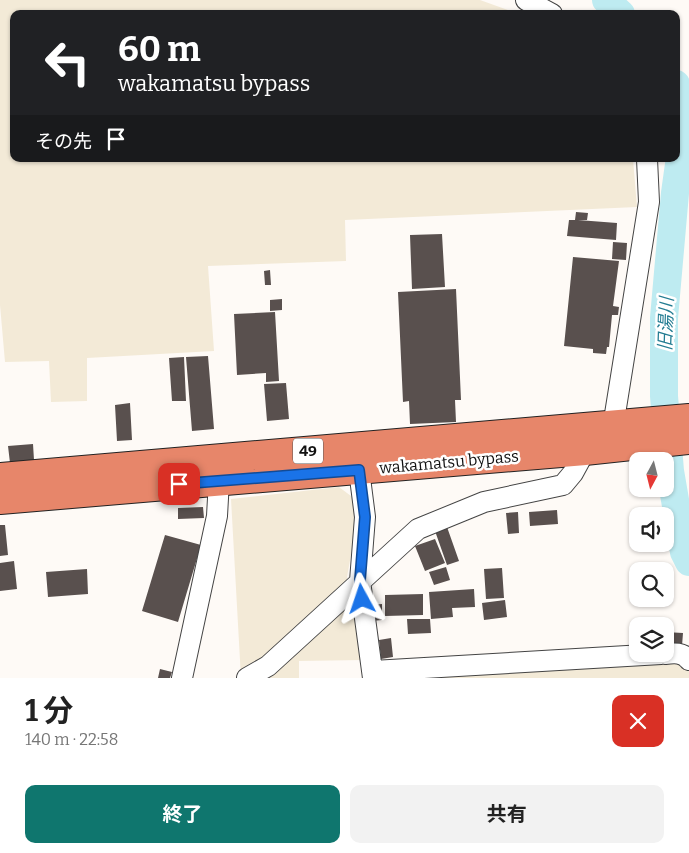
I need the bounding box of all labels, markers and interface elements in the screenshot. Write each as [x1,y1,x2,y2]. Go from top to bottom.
text: 60 m [118,28,201,70]
icon: left [35,30,100,95]
text: wakamatsu bypass [118,70,310,97]
icon: arrive [102,125,130,153]
text: その先 [35,130,92,153]
water label: 旧湯川 [654,295,678,351]
road number: 49 [293,438,323,464]
street label: wakamatsu bypass [377,446,520,478]
north arrow [629,452,674,498]
map controls [629,452,674,662]
pin [158,463,200,505]
icon: arrive [165,470,193,498]
button: sound [629,507,674,552]
button: search [629,562,674,607]
position arrow [335,572,387,624]
button: layers [629,617,674,662]
text: 1 分 [25,693,73,729]
button: close [612,695,664,747]
text: 140 m · 22:58 [25,730,118,749]
button: 終了 [25,785,340,843]
button: 共有 [350,785,664,843]

